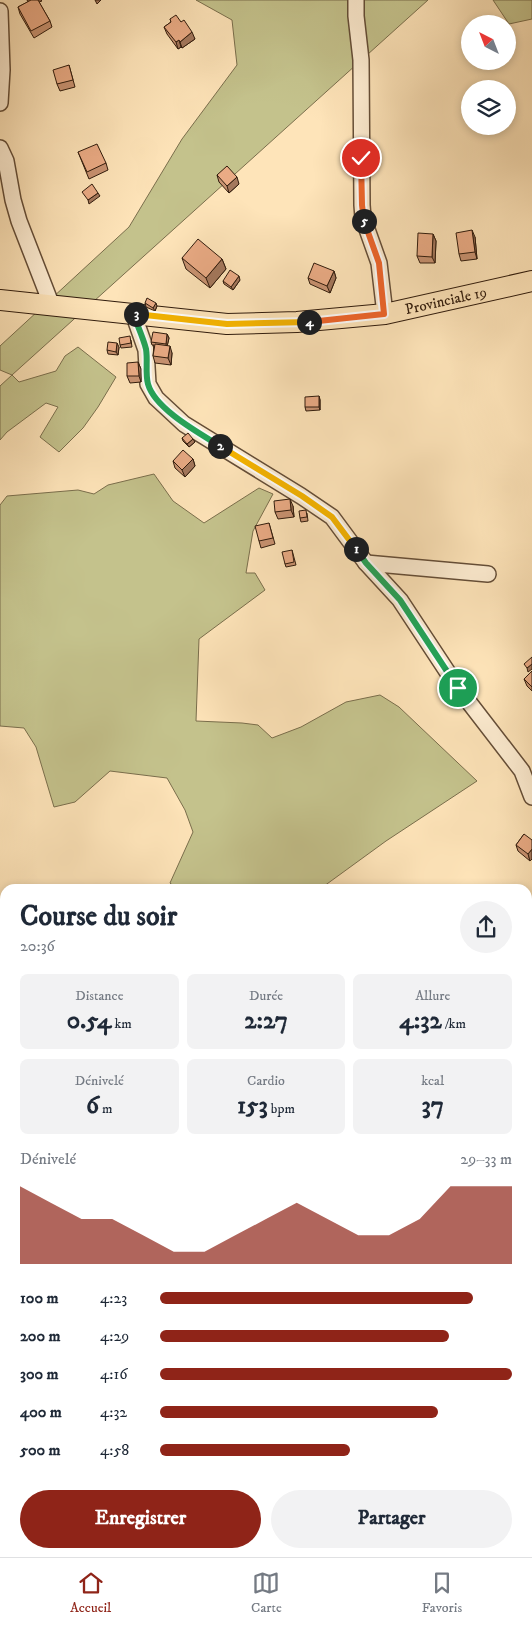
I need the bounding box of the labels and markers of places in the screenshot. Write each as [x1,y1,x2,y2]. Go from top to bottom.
pin [340,137,382,179]
pin: 5 [352,208,376,234]
pin: 3 [124,302,148,326]
pin: 4 [296,310,322,334]
pin: 2 [208,434,232,458]
pin: 1 [344,536,368,562]
pin [437,667,479,709]

